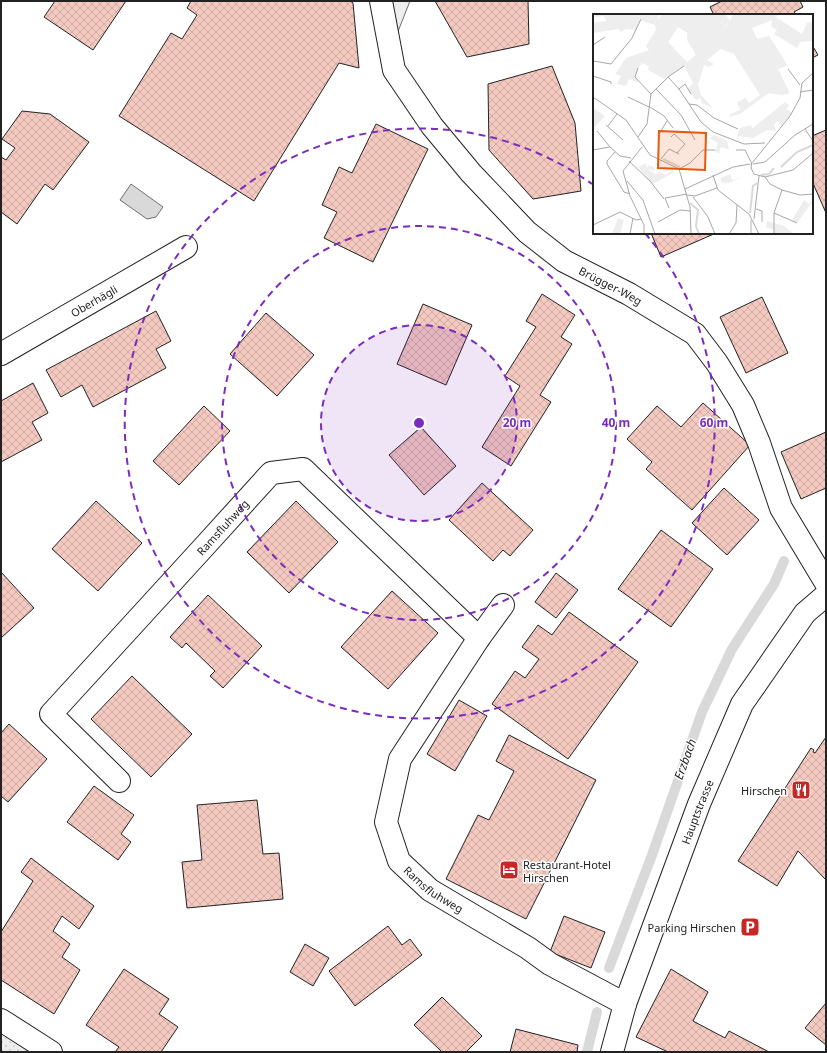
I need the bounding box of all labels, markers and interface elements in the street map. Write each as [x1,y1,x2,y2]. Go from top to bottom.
inset map [593,14,813,234]
street label: Brügger-Weg [577,262,645,308]
street label: Oberhägli [68,281,120,320]
text: 20 m [503,414,531,431]
text: 40 m [602,414,630,431]
text: 60 m [700,414,728,431]
centre of rings [412,416,426,430]
street label: Ramsfluhweg [193,496,251,558]
water label: Erzbach [670,736,700,782]
street label: Hauptstrasse [677,777,716,846]
restaurant icon: Hirschen [790,779,812,801]
place label: Hirschen [741,783,787,798]
place label: Restaurant-Hotel Hirschen [523,857,611,885]
hotel icon: Restaurant-Hotel Hirschen [498,859,520,881]
street label: Ramsfluhweg [401,862,466,916]
parking icon: Parking Hirschen [739,916,761,938]
place label: Parking Hirschen [648,920,736,935]

